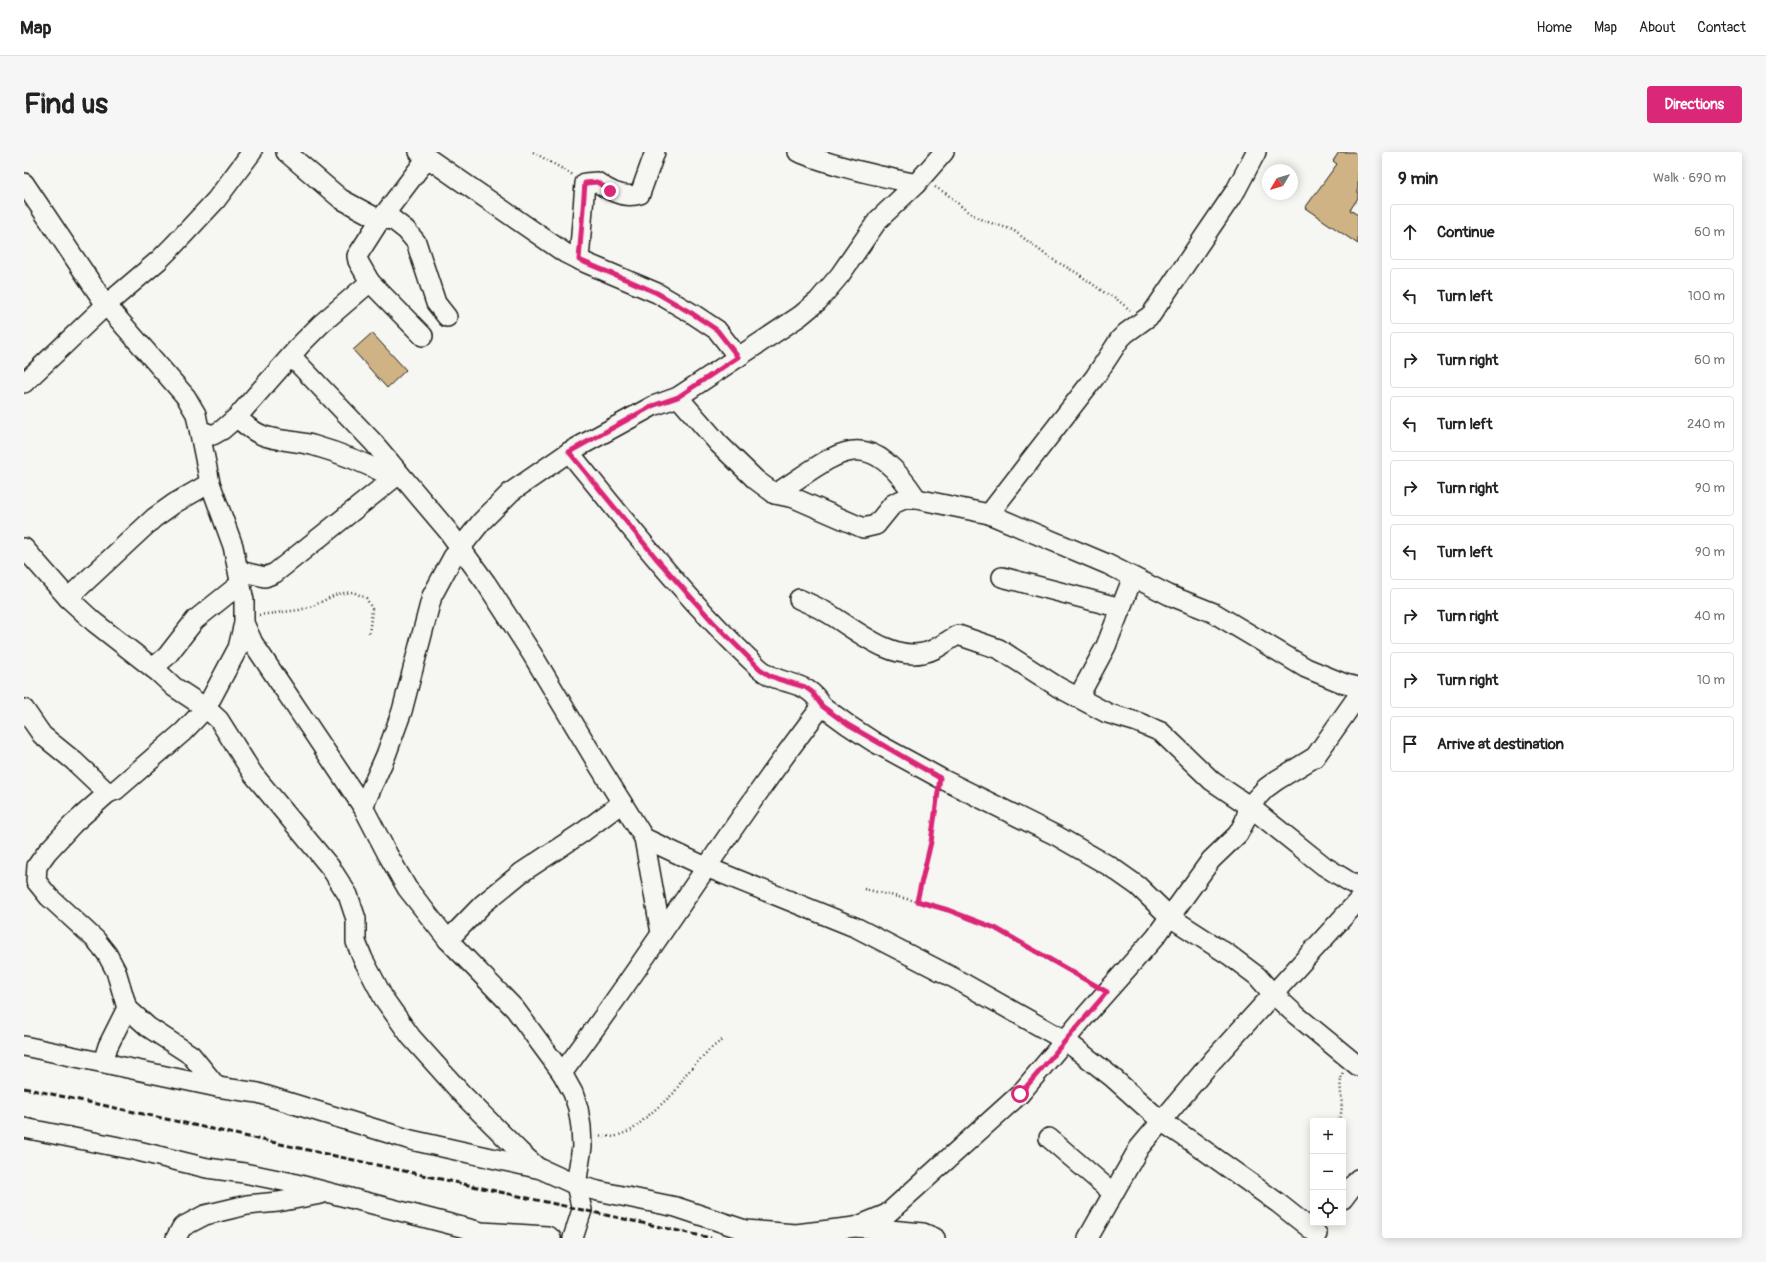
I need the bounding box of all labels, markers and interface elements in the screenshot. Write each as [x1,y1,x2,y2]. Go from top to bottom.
text: Map [20,16,51,40]
text: Home [1537,19,1572,36]
text: Map [1594,19,1617,36]
text: About [1639,19,1675,36]
text: Contact [1697,19,1746,36]
button: Directions [1647,86,1742,123]
text: Find us [24,87,108,122]
north arrow [1262,164,1298,200]
text: 9 min [1398,168,1438,189]
text: Walk · 690 m [1653,170,1726,186]
route end [601,182,619,200]
icon: ahead [1399,221,1421,243]
text: Continue [1437,223,1495,242]
text: 60 m [1694,224,1725,240]
icon: left [1399,285,1421,307]
text: Turn left [1437,287,1493,306]
text: 100 m [1688,288,1725,304]
icon: right [1399,349,1421,371]
text: Turn right [1437,351,1498,370]
text: 60 m [1694,352,1725,368]
icon: left [1399,413,1421,435]
text: Turn left [1437,415,1493,434]
text: 240 m [1687,416,1725,432]
icon: right [1399,477,1421,499]
text: Turn right [1437,479,1498,498]
text: 90 m [1695,480,1725,496]
icon: left [1399,541,1421,563]
text: Turn left [1437,543,1493,562]
text: 90 m [1695,544,1725,560]
icon: right [1399,605,1421,627]
text: Turn right [1437,607,1498,626]
text: 40 m [1694,608,1725,624]
icon: right [1399,669,1421,691]
text: Turn right [1437,671,1498,690]
text: 10 m [1697,672,1725,688]
icon: arrive [1399,733,1421,755]
text: Arrive at destination [1437,735,1564,754]
route start [1011,1085,1029,1103]
map controls [1310,1118,1346,1226]
button: + [1310,1118,1346,1154]
button: − [1310,1154,1346,1190]
button: locate [1310,1190,1346,1226]

